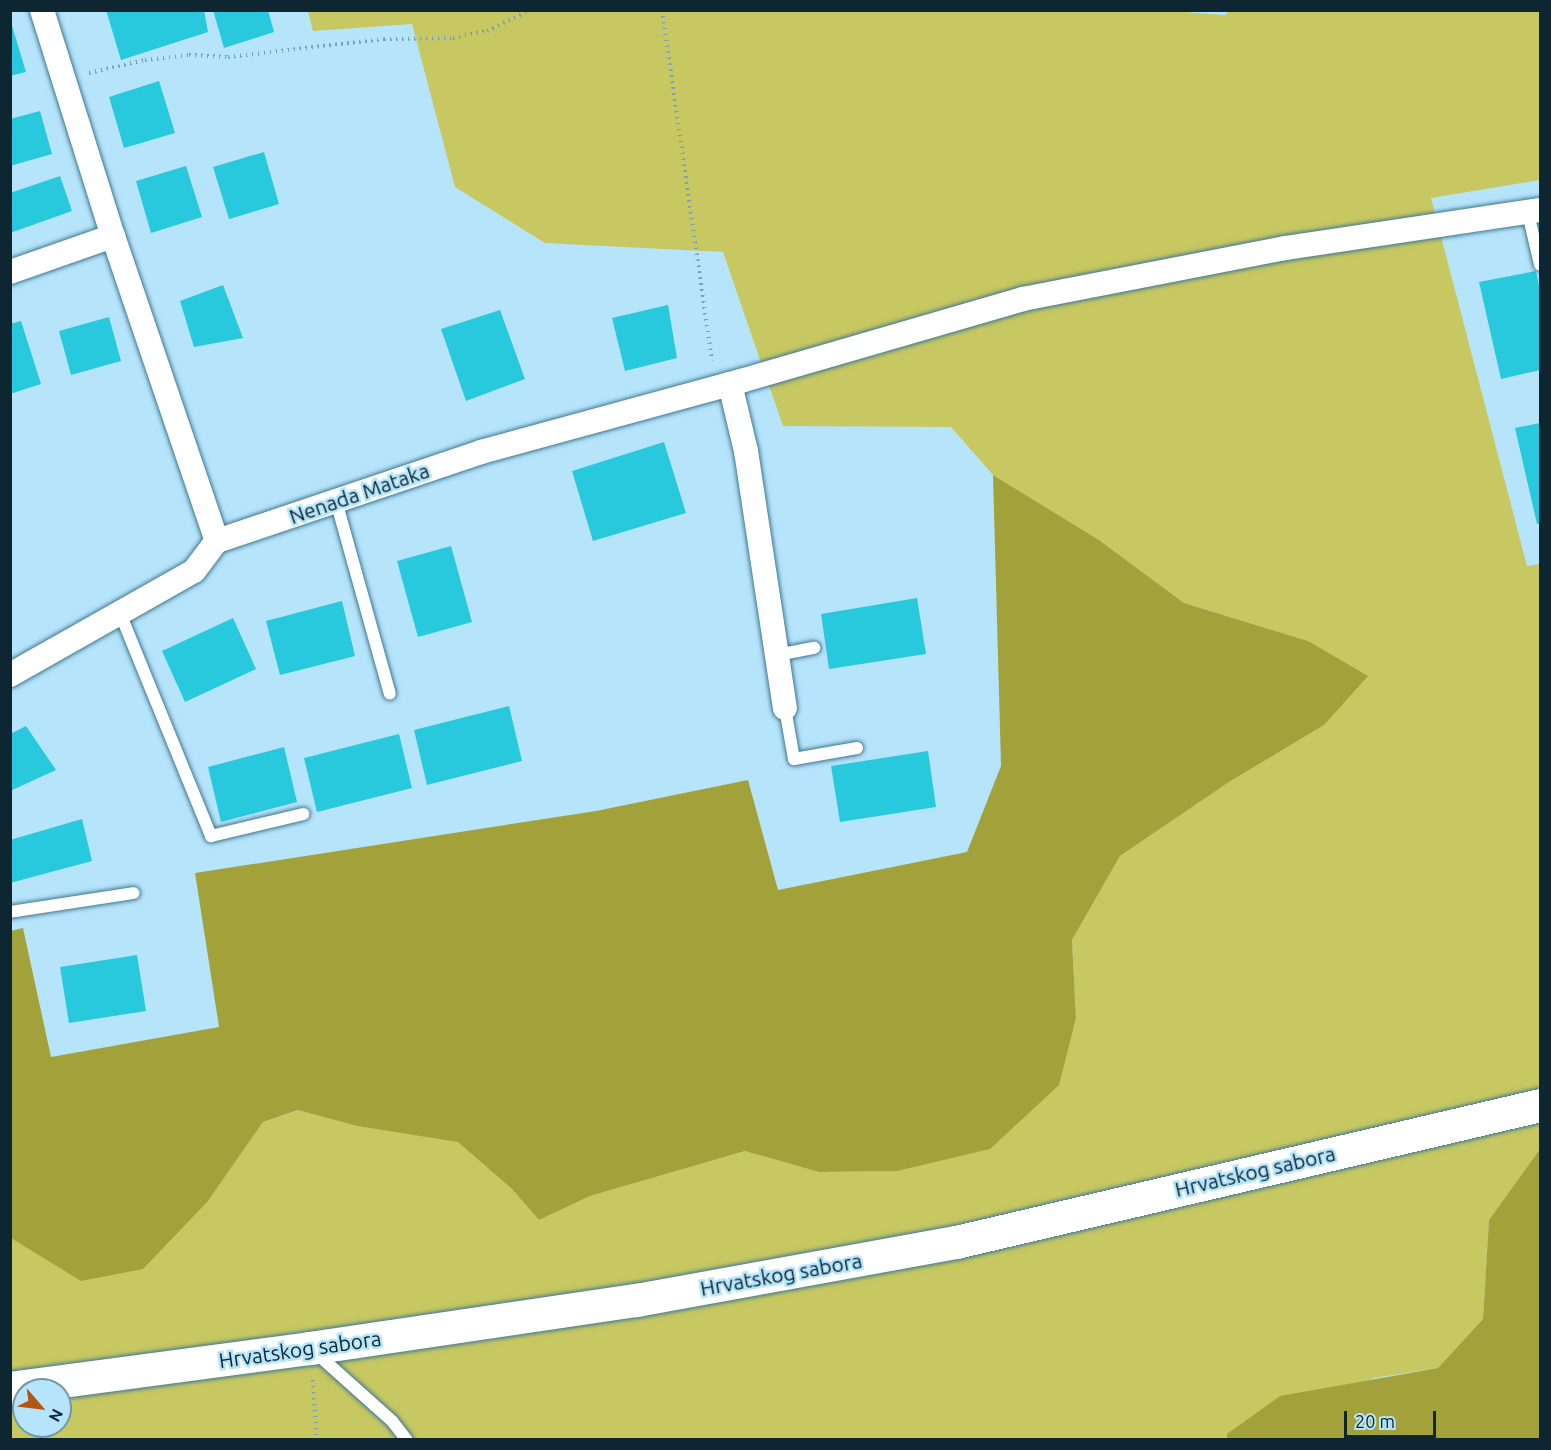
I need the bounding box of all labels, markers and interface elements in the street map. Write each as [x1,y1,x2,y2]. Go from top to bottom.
street label: Nenada Mataka [286,457,432,529]
street label: Hrvatskog sabora [1172,1140,1338,1202]
street label: Hrvatskog sabora [698,1247,864,1301]
street label: Hrvatskog sabora [217,1325,383,1373]
north arrow [12,1378,72,1438]
scale bar [1347,1399,1438,1437]
text: N [45,1406,67,1425]
text: 20 m [1355,1411,1395,1431]

